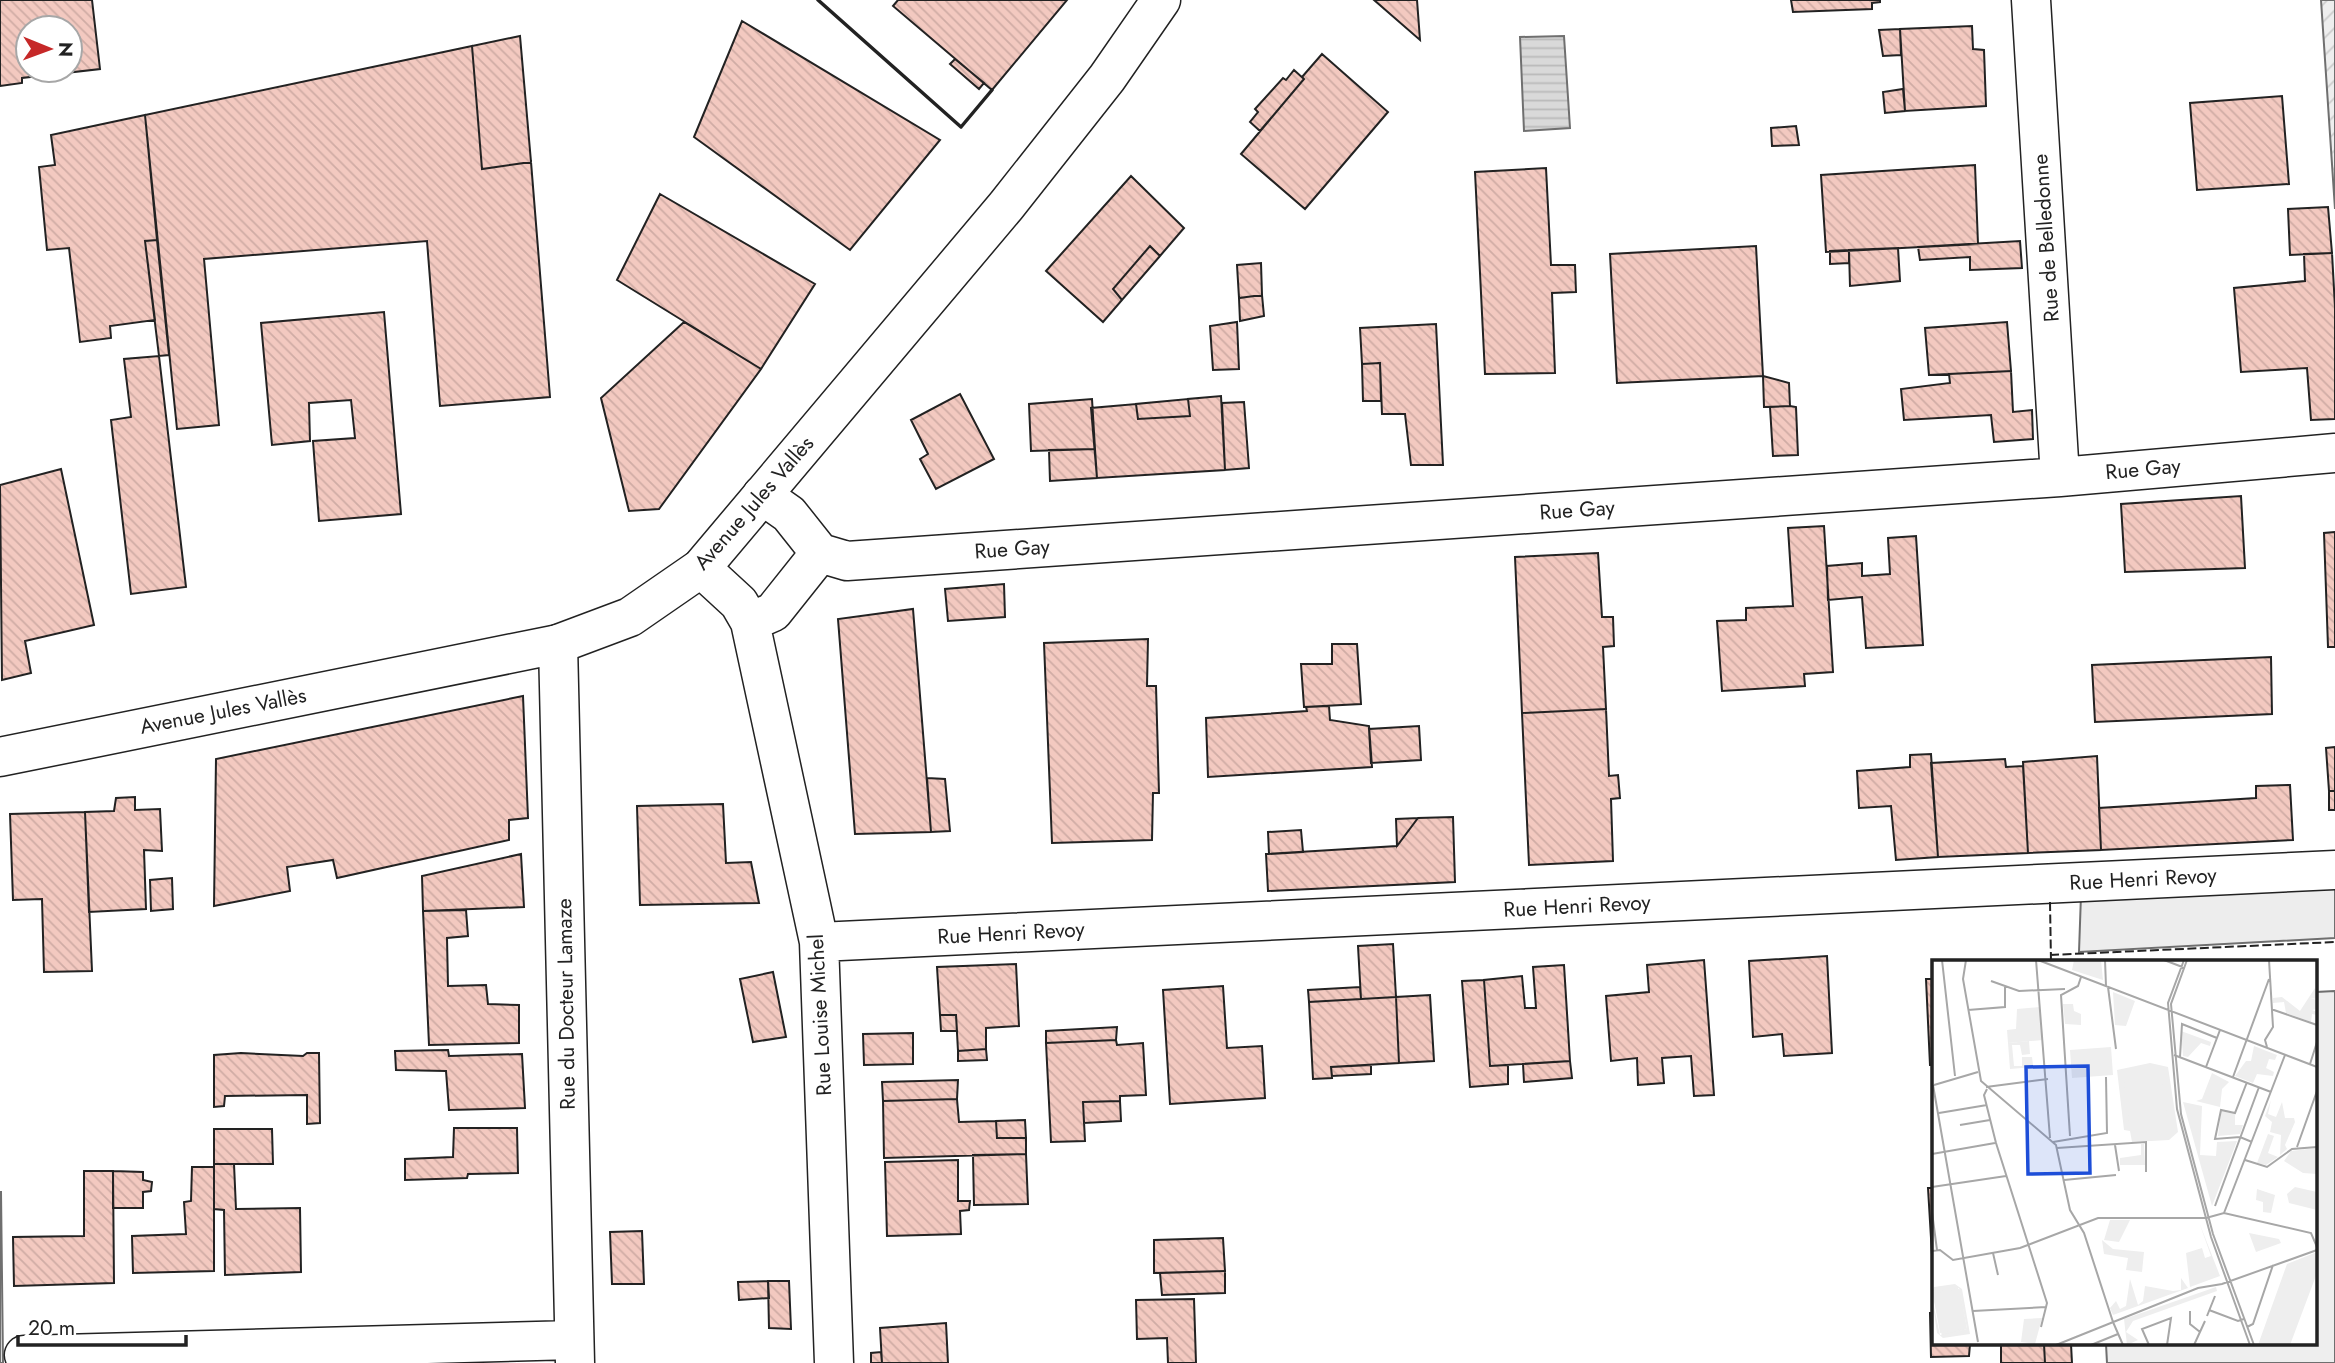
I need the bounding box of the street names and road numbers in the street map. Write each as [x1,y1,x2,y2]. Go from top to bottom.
street label: Rue de Belledonne [2025,153,2067,323]
street label: Avenue Jules Vallès [687,429,821,577]
street label: Rue Gay [2104,451,2183,487]
street label: Rue Gay [1538,492,1616,528]
street label: Rue Gay [973,531,1051,567]
street label: Avenue Jules Vallès [137,680,309,742]
street label: Rue Henri Revoy [2069,860,2218,898]
street label: Rue Henri Revoy [1503,887,1652,925]
street label: Rue du Docteur Lamaze [549,898,583,1110]
street label: Rue Henri Revoy [937,914,1086,952]
street label: Rue Louise Michel [801,933,839,1097]

